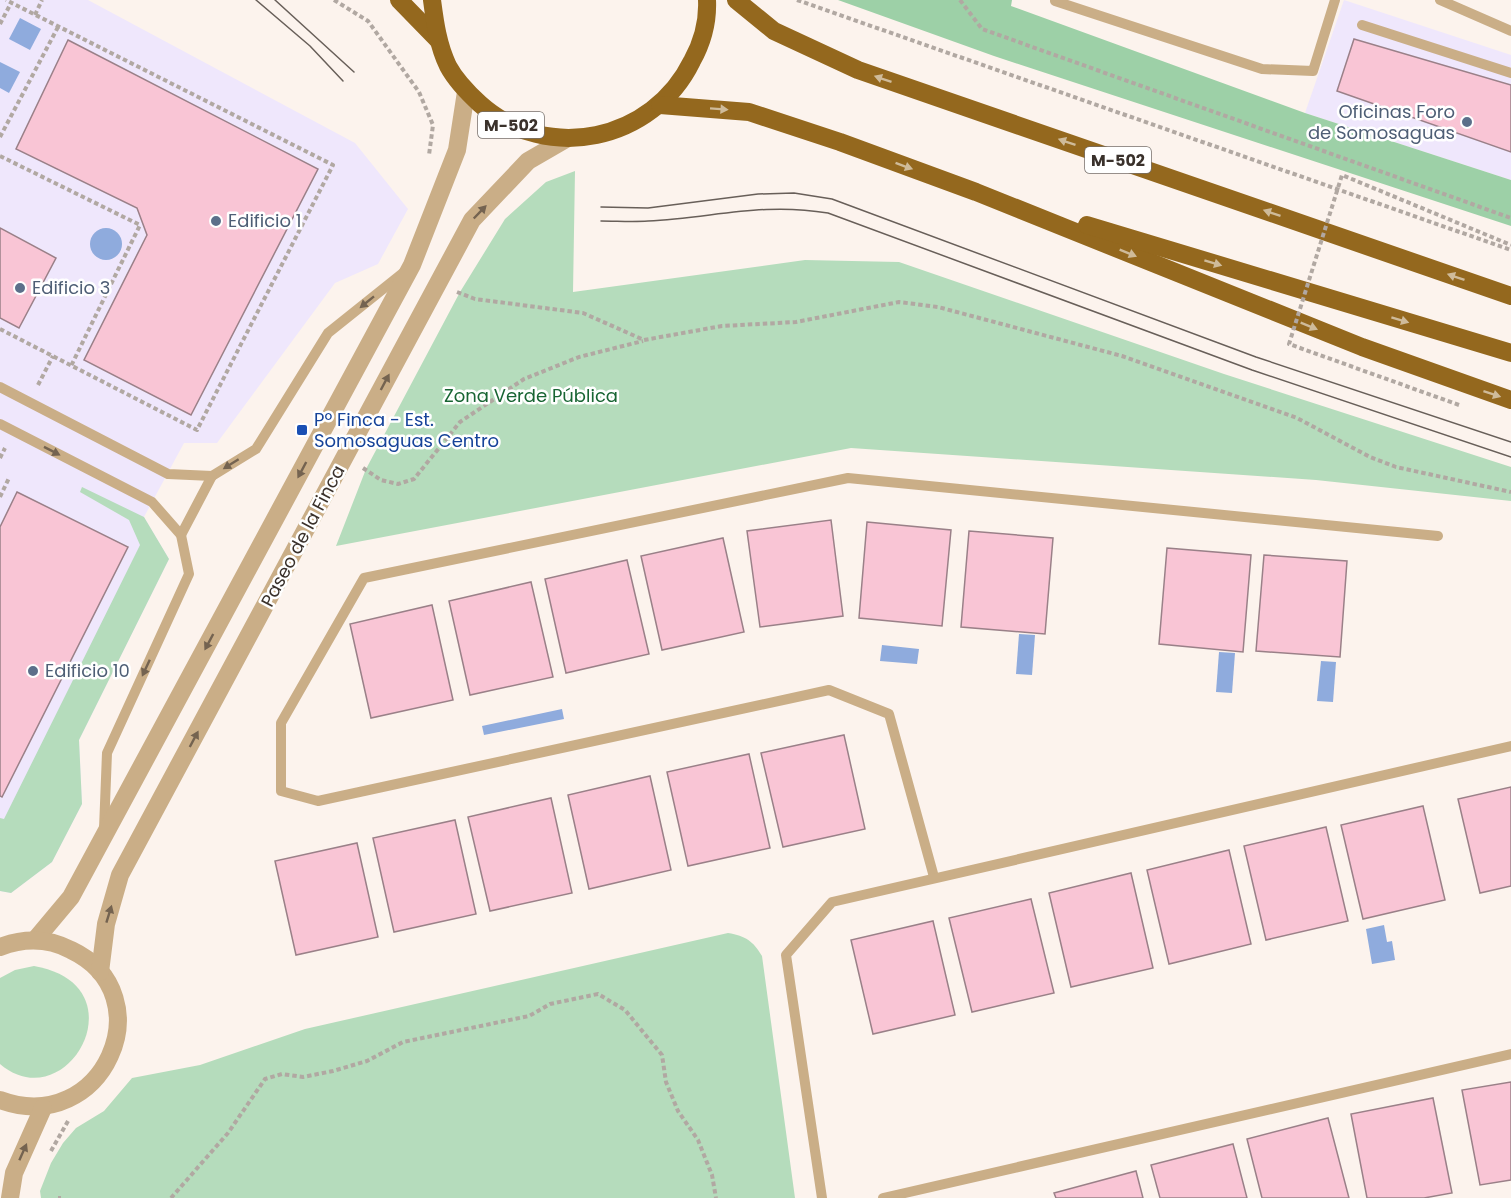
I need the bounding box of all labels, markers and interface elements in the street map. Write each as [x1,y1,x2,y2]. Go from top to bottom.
one-way arrow [874,73,892,83]
place label: Oficinas Foro de Somosaguas [1308,99,1455,145]
one-way arrow [709,105,728,114]
road number: M-502 [478,112,544,138]
marker: Oficinas Foro de Somosaguas [1460,115,1474,129]
one-way arrow [1058,137,1076,147]
road number: M-502 [1085,147,1151,173]
one-way arrow [895,161,913,171]
one-way arrow [472,206,486,220]
place label: Edificio 1 [228,208,302,233]
one-way arrow [1262,208,1280,218]
marker: Edificio 1 [209,214,223,228]
one-way arrow [1119,249,1137,258]
one-way arrow [1204,259,1222,268]
one-way arrow [1447,272,1465,282]
place label: Edificio 3 [32,275,110,300]
marker: Edificio 3 [13,281,27,295]
one-way arrow [359,295,375,308]
one-way arrow [1391,316,1409,325]
one-way arrow [1300,322,1318,331]
one-way arrow [380,374,390,391]
park label: Zona Verde Pública [444,383,618,408]
one-way arrow [1483,390,1501,399]
place label: Pº Finca - Est. Somosaguas Centro [314,407,499,453]
marker: Pº Finca - Est. Somosaguas Centro [295,423,309,437]
one-way arrow [44,446,61,456]
one-way arrow [223,459,239,470]
street label: Paseo de la Finca [255,461,350,611]
one-way arrow [297,462,307,479]
one-way arrow [204,633,214,650]
place label: Edificio 10 [45,658,130,683]
one-way arrow [141,660,150,677]
marker: Edificio 10 [26,664,40,678]
one-way arrow [189,730,199,747]
one-way arrow [105,905,114,923]
one-way arrow [18,1142,28,1160]

